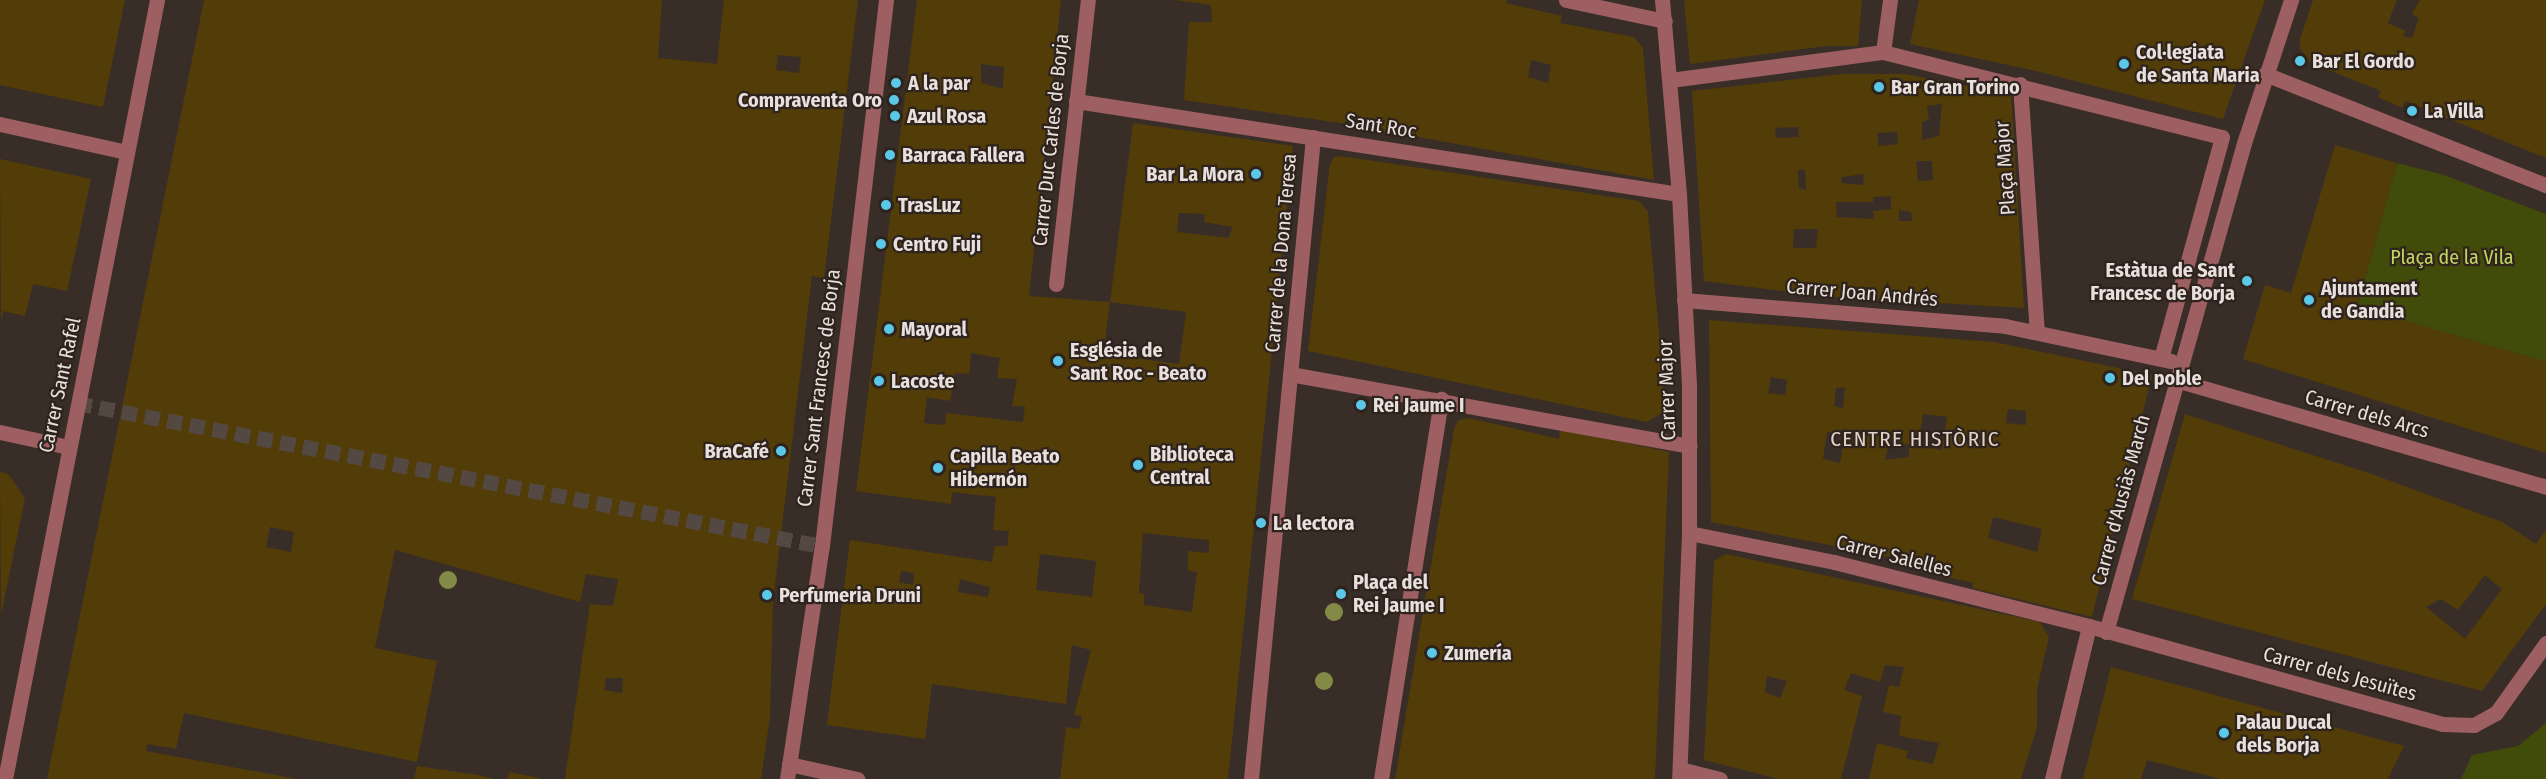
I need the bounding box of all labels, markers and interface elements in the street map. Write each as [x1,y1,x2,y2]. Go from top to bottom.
street label: Carrer Duc Carles de Borja [1028,33,1074,247]
place label: Col·legiata de Santa Maria [2136,40,2260,87]
place label: Bar El Gordo [2312,49,2414,73]
marker: Bar El Gordo [2293,54,2307,68]
marker: Col·legiata de Santa Maria [2117,57,2131,71]
place label: A la par [908,71,970,95]
place label: Bar Gran Torino [1891,75,2020,99]
marker: A la par [889,76,903,90]
marker: Bar Gran Torino [1872,80,1886,94]
place label: Compraventa Oro [738,88,882,112]
marker: Compraventa Oro [887,93,901,107]
place label: La Villa [2424,99,2484,123]
place label: Azul Rosa [907,104,986,128]
marker: La Villa [2405,104,2419,118]
marker: Azul Rosa [888,109,902,123]
street label: Sant Roc [1344,109,1418,143]
street label: Plaça Major [1990,120,2020,216]
place label: Barraca Fallera [902,143,1025,167]
marker: Barraca Fallera [883,148,897,162]
street label: Carrer de la Dona Teresa [1260,153,1302,353]
place label: Bar La Mora [1146,162,1244,186]
marker: Bar La Mora [1249,167,1263,181]
place label: TrasLuz [898,193,960,217]
marker: TrasLuz [879,198,893,212]
place label: Centro Fuji [893,232,981,256]
marker: Centro Fuji [874,237,888,251]
park label: Plaça de la Vila [2390,245,2514,269]
place label: Estàtua de Sant Francesc de Borja [2090,258,2235,305]
street label: Carrer Sant Francesc de Borja [793,268,845,508]
street label: Carrer Joan Andrés [1785,274,1939,312]
marker: Estàtua de Sant Francesc de Borja [2240,274,2254,288]
place label: Ajuntament de Gandia [2321,276,2418,323]
marker: Ajuntament de Gandia [2302,293,2316,307]
street label: Carrer Sant Rafel [34,315,86,455]
place label: Mayoral [901,317,967,341]
marker: Mayoral [882,322,896,336]
place label: Església de Sant Roc - Beato [1070,338,1207,385]
street label: Carrer Major [1653,339,1681,441]
marker: Església de Sant Roc - Beato [1051,354,1065,368]
place label: Del poble [2122,366,2202,390]
place label: Lacoste [891,369,955,393]
marker: Del poble [2103,371,2117,385]
marker: Lacoste [872,374,886,388]
street label: Carrer dels Arcs [2302,385,2432,443]
place label: Rei Jaume I [1373,393,1464,417]
marker: Rei Jaume I [1354,398,1368,412]
street label: Carrer d'Ausiàs March [2087,412,2155,588]
district label: CENTRE HISTÒRIC [1830,426,2000,452]
place label: BraCafé [704,439,769,463]
place label: Biblioteca Central [1150,442,1234,489]
marker: BraCafé [774,444,788,458]
place label: Capilla Beato Hibernón [950,444,1060,491]
marker: Biblioteca Central [1131,458,1145,472]
marker: Capilla Beato Hibernón [931,461,945,475]
place label: La lectora [1273,511,1355,535]
marker: La lectora [1254,516,1268,530]
street label: Carrer Salelles [1834,530,1954,582]
place label: Plaça del Rei Jaume I [1353,570,1444,617]
place label: Perfumeria Druni [779,583,921,607]
marker: Plaça del Rei Jaume I [1334,587,1348,601]
marker: Perfumeria Druni [760,588,774,602]
place label: Zumería [1444,641,1512,665]
street label: Carrer dels Jesuïtes [2261,642,2419,706]
marker: Zumería [1425,646,1439,660]
place label: Palau Ducal dels Borja [2236,710,2332,757]
marker: Palau Ducal dels Borja [2217,726,2231,740]

